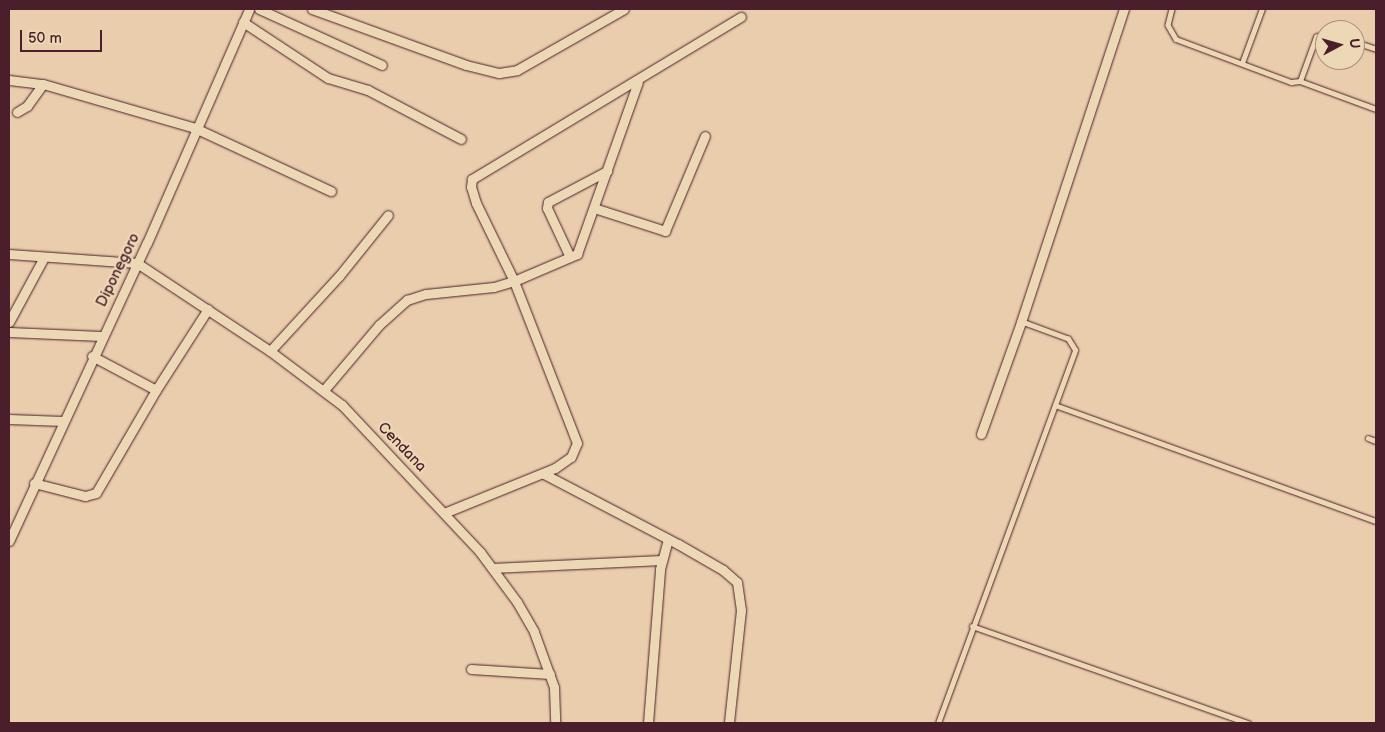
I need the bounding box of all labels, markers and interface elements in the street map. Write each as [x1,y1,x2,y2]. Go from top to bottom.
scale bar [22,20,105,52]
north arrow [1315,20,1365,70]
text: 50 m [28,29,62,48]
text: U [1345,38,1363,49]
street label: Diponegoro [92,230,144,310]
street label: Cendana [374,418,430,476]

